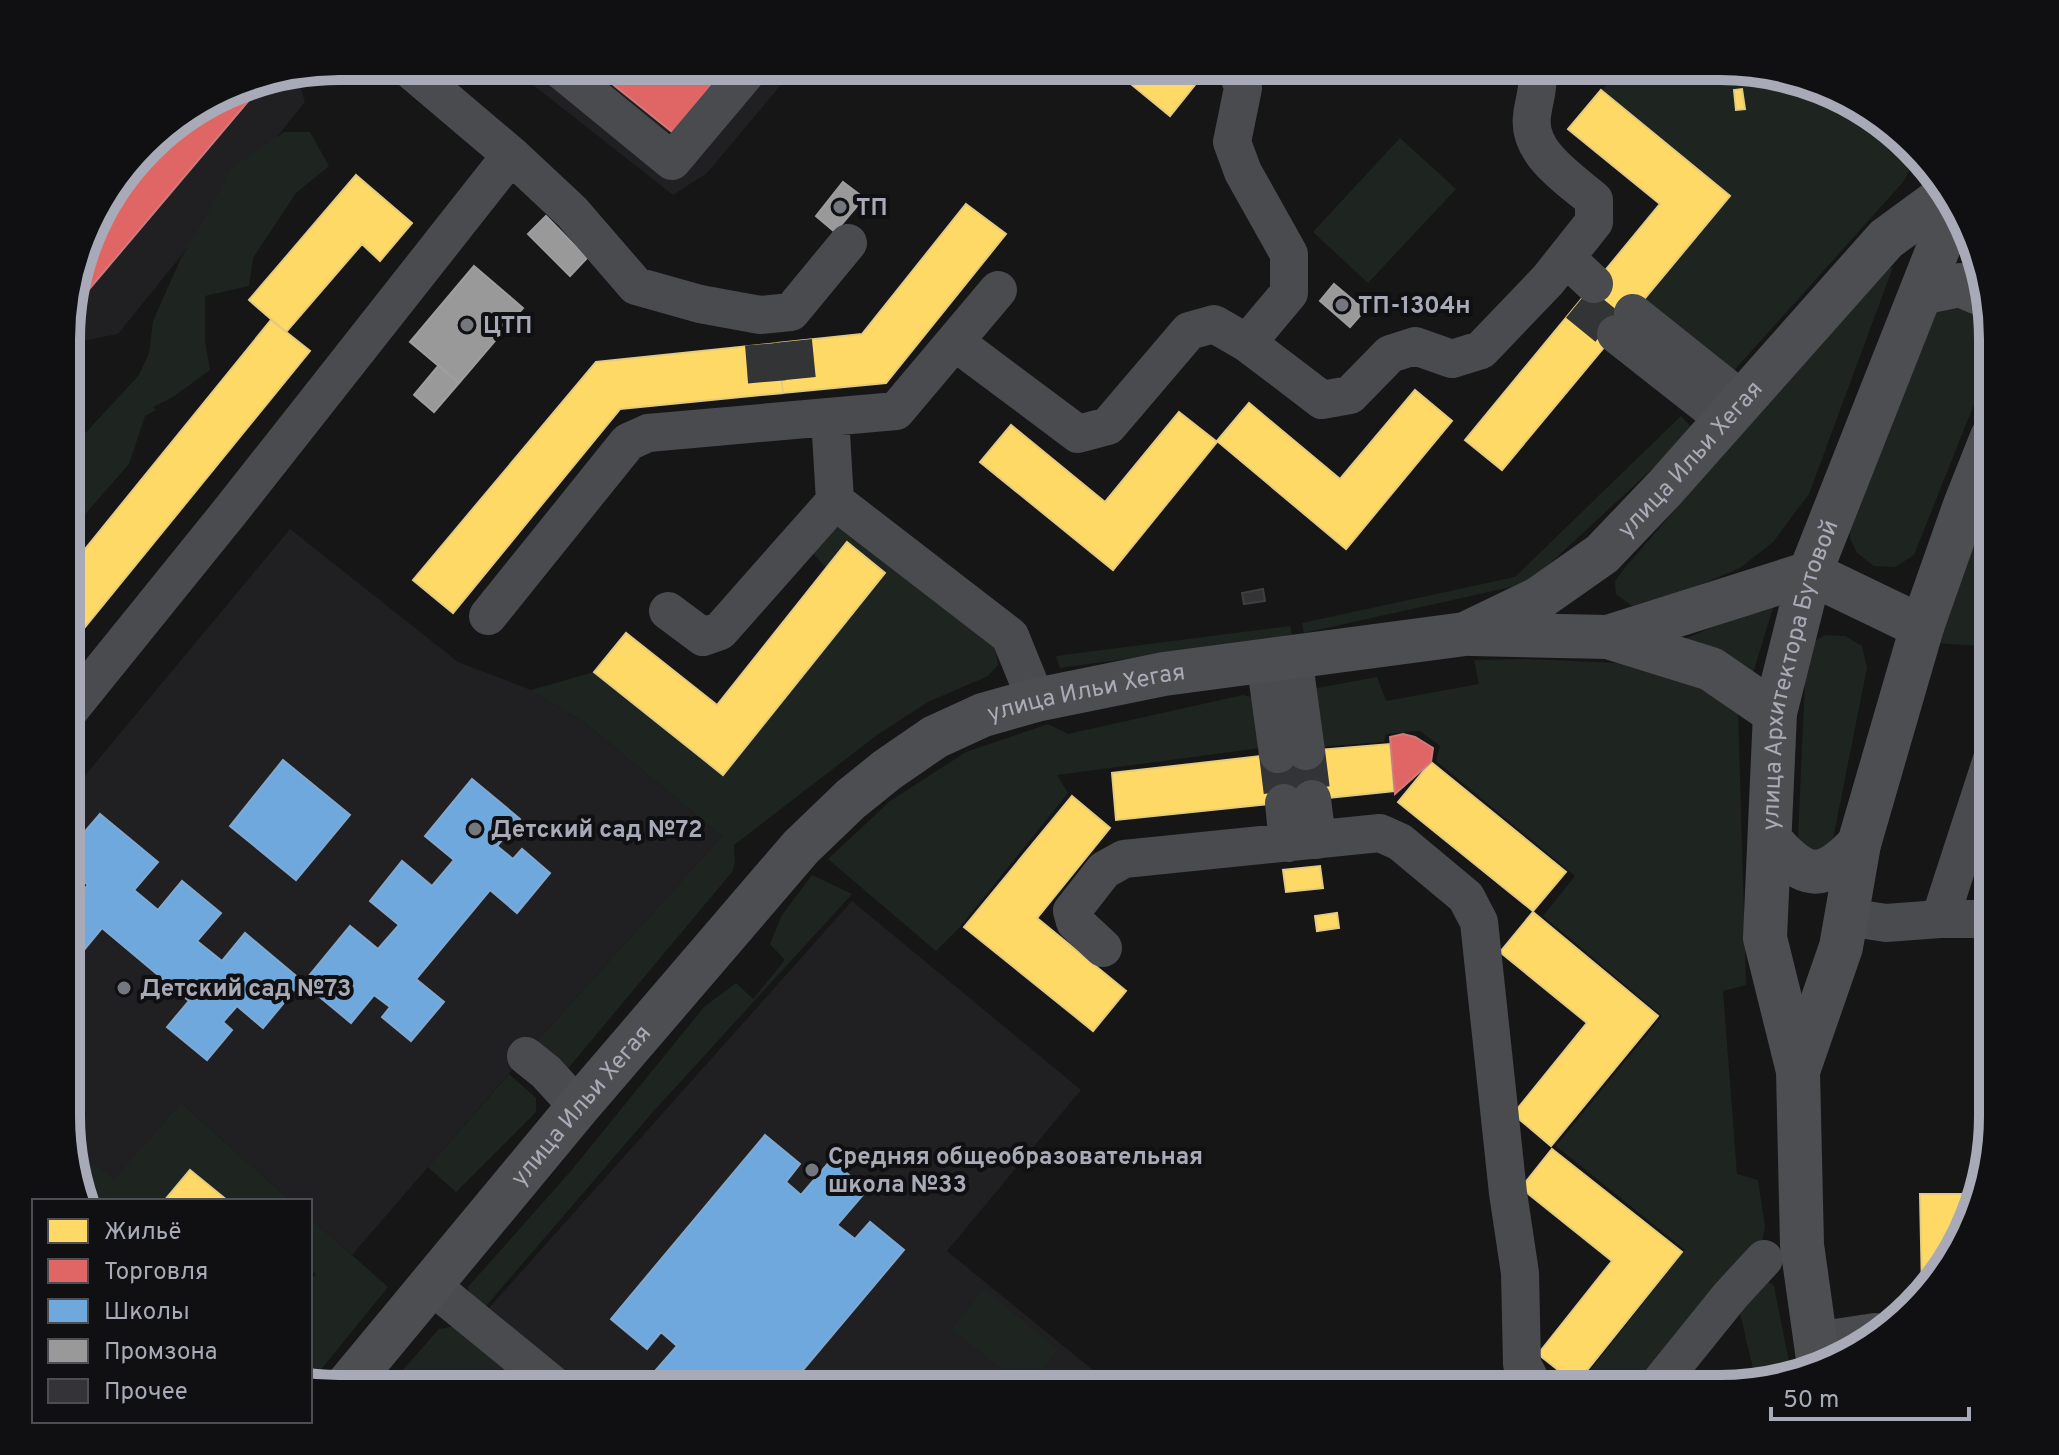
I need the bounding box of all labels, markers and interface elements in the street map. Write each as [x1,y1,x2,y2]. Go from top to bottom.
place label: ТП [856,194,887,224]
marker: ТП [831,198,849,216]
place label: ТП-1304н [1358,292,1471,322]
marker: ТП-1304н [1333,296,1351,314]
place label: ЦТП [483,312,532,342]
marker: ЦТП [458,316,476,334]
street label: улица Ильи Хегая [1612,375,1770,545]
street label: улица Архитектора Бутовой [1757,516,1846,831]
street label: улица Ильи Хегая [984,658,1187,730]
place label: Детский сад №72 [491,816,703,846]
marker: Детский сад №72 [466,820,484,838]
place label: Детский сад №73 [140,975,351,1005]
marker: Детский сад №73 [115,979,133,997]
street label: улица Ильи Хегая [505,1020,659,1193]
place label: Средняя общеобразовательная школа №33 [828,1143,1203,1201]
marker: Средняя общеобразовательная школа №33 [803,1161,821,1179]
legend [32,1199,312,1423]
text: Жильё [104,1218,181,1248]
text: Торговля [104,1258,208,1288]
text: Школы [104,1298,190,1328]
text: Промзона [104,1338,217,1368]
scale bar [1771,1371,1969,1421]
text: Прочее [104,1378,188,1408]
text: 50 m [1783,1386,1839,1416]

